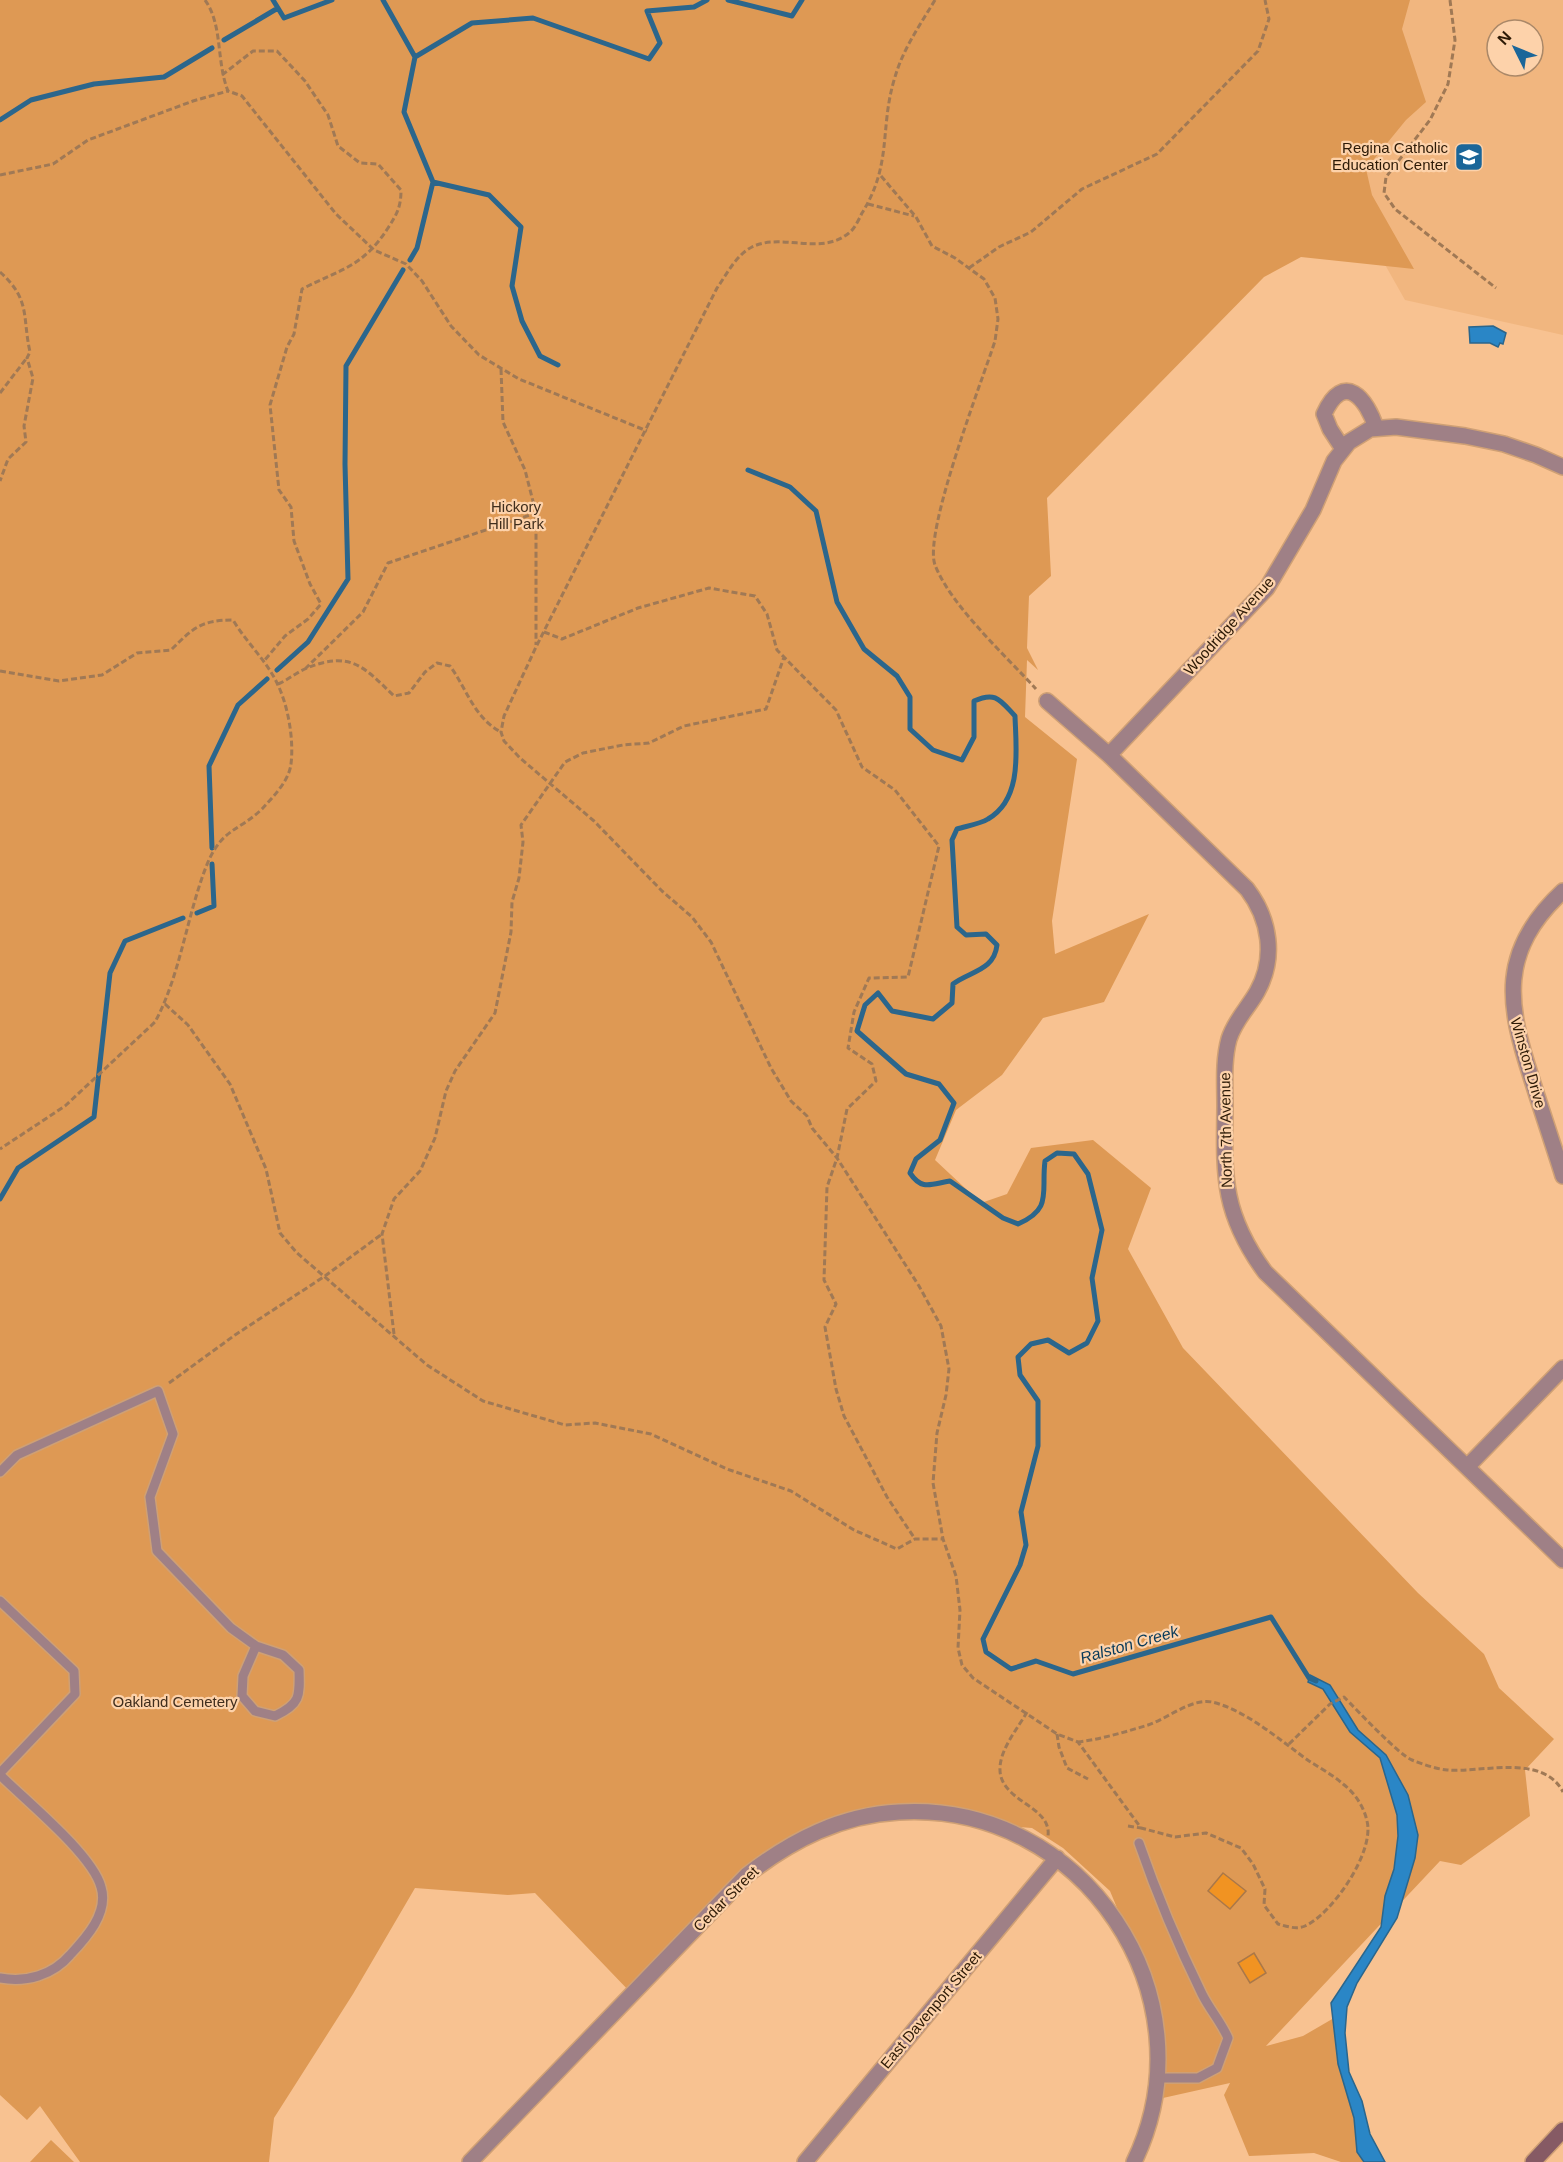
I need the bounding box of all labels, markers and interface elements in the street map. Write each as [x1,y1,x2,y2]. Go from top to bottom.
north arrow [1485,18,1545,78]
text: N [1494,28,1515,48]
place label: Regina Catholic Education Center [1332,139,1448,173]
school or university icon: Regina Catholic Education Center [1453,141,1485,173]
park label: Hickory Hill Park [488,498,544,532]
street label: Woodridge Avenue [1180,573,1277,678]
street label: Winston Drive [1507,1016,1550,1110]
street label: North 7th Avenue [1216,1072,1235,1188]
water label: Ralston Creek [1078,1622,1181,1667]
park label: Oakland Cemetery [112,1693,238,1710]
street label: Cedar Street [690,1862,762,1935]
street label: East Davenport Street [877,1947,985,2072]

